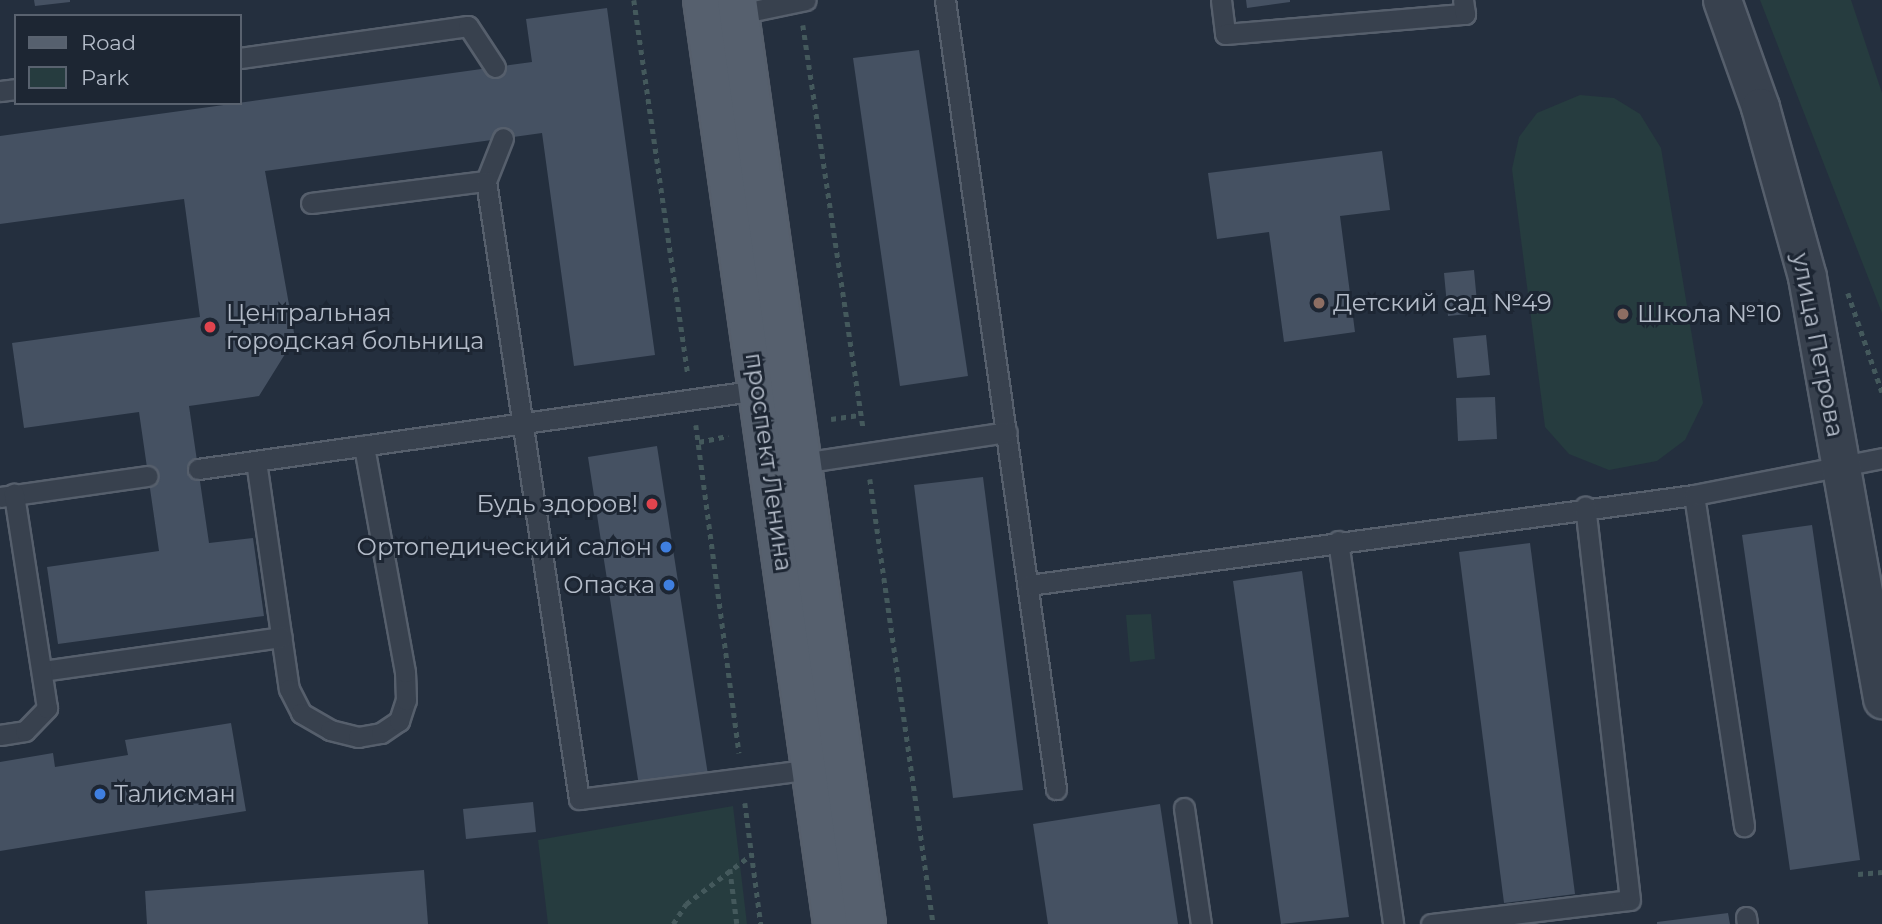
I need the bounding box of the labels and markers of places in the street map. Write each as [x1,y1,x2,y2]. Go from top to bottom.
place label: Детский сад №49 [1333,289,1552,317]
marker: Детский сад №49 [1311,295,1327,311]
place label: Центральная городская больница [226,299,484,355]
place label: Школа №10 [1637,300,1781,328]
marker: Школа №10 [1615,306,1631,322]
marker: Центральная городская больница [200,317,220,337]
place label: Будь здоров! [476,490,638,518]
marker: Будь здоров! [644,496,660,512]
place label: Ортопедический салон [357,533,652,561]
marker: Ортопедический салон [658,539,674,555]
place label: Опаска [563,571,655,599]
marker: Опаска [661,577,677,593]
place label: Талисман [114,780,236,808]
marker: Талисман [92,786,108,802]

